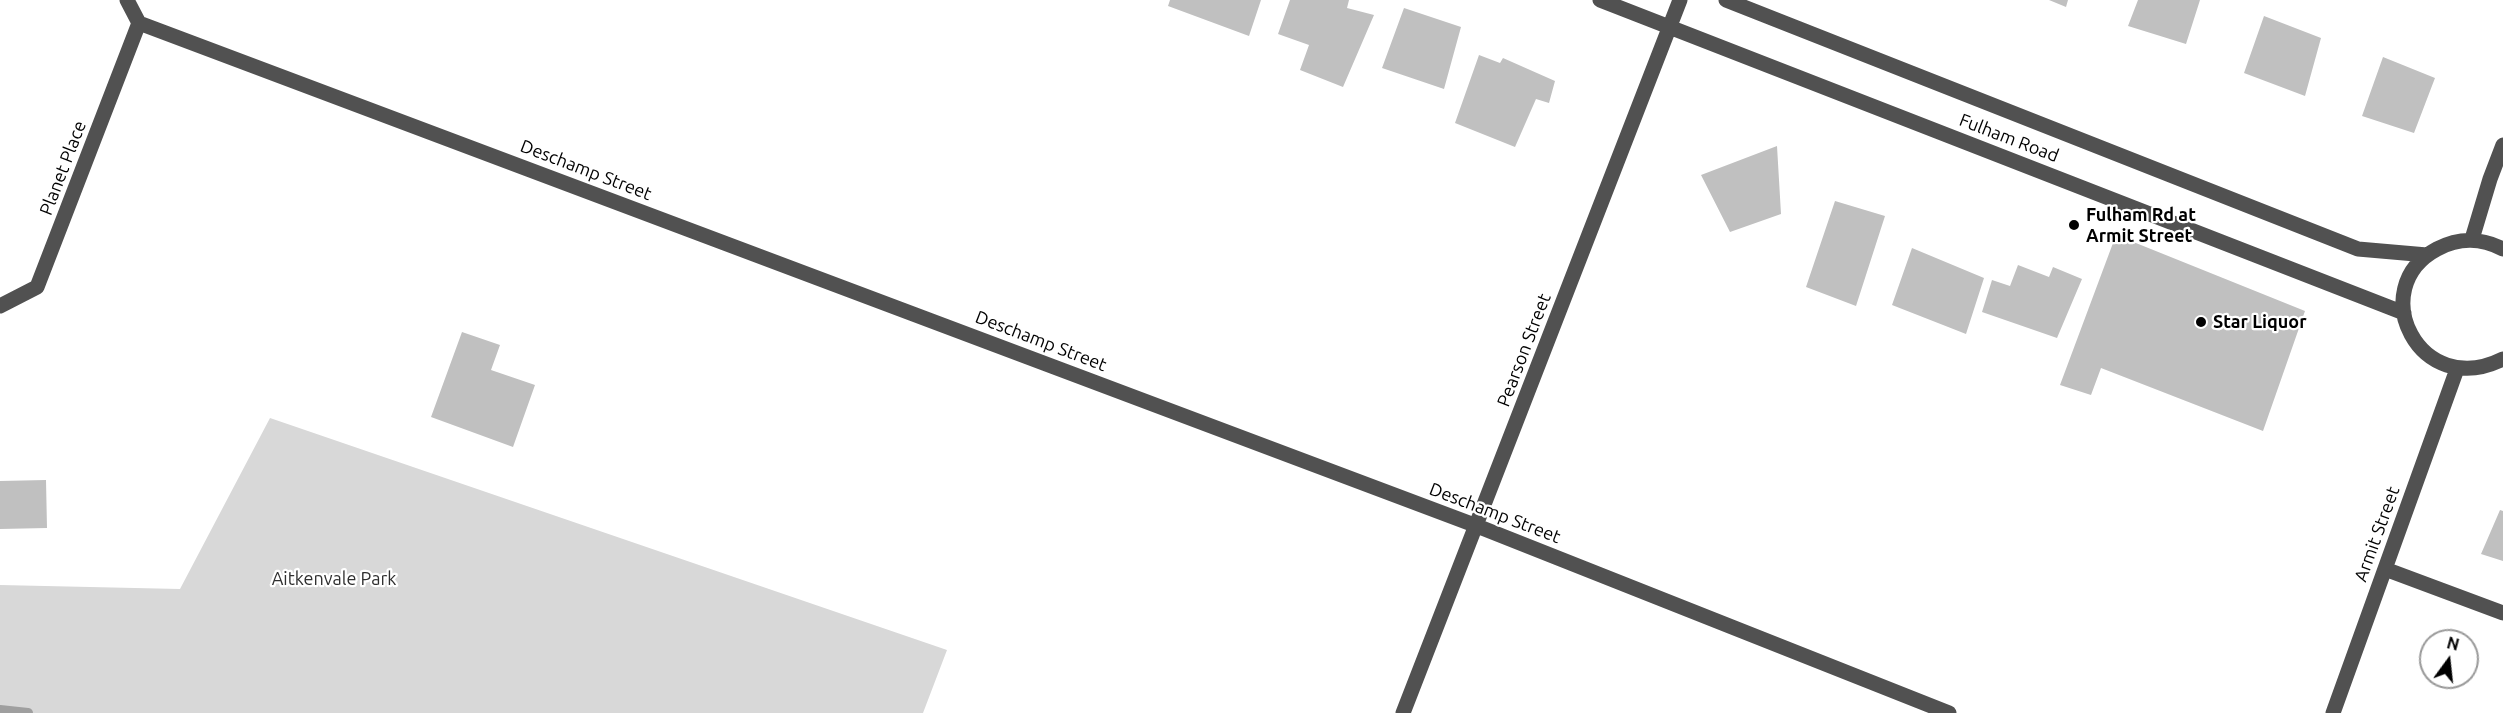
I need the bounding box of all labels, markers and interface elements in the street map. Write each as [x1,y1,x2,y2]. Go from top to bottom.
street label: Fulham Road [1956,109,2062,167]
street label: Planet Place [35,118,91,218]
street label: Deschamp Street [517,135,655,205]
place label: Fulham Rd at Armit Street [2086,204,2196,246]
marker: Fulham Rd at Armit Street [2067,218,2081,232]
street label: Pearson Street [1493,290,1555,410]
street label: Deschamp Street [972,306,1110,376]
place label: Star Liquor [2213,311,2307,333]
marker: Star Liquor [2194,315,2208,329]
street label: Deschamp Street [1426,478,1564,548]
street label: Armit Street [2350,483,2404,585]
park label: Aitkenvale Park [272,568,396,590]
north arrow [2419,629,2479,689]
text: N [2445,633,2461,654]

